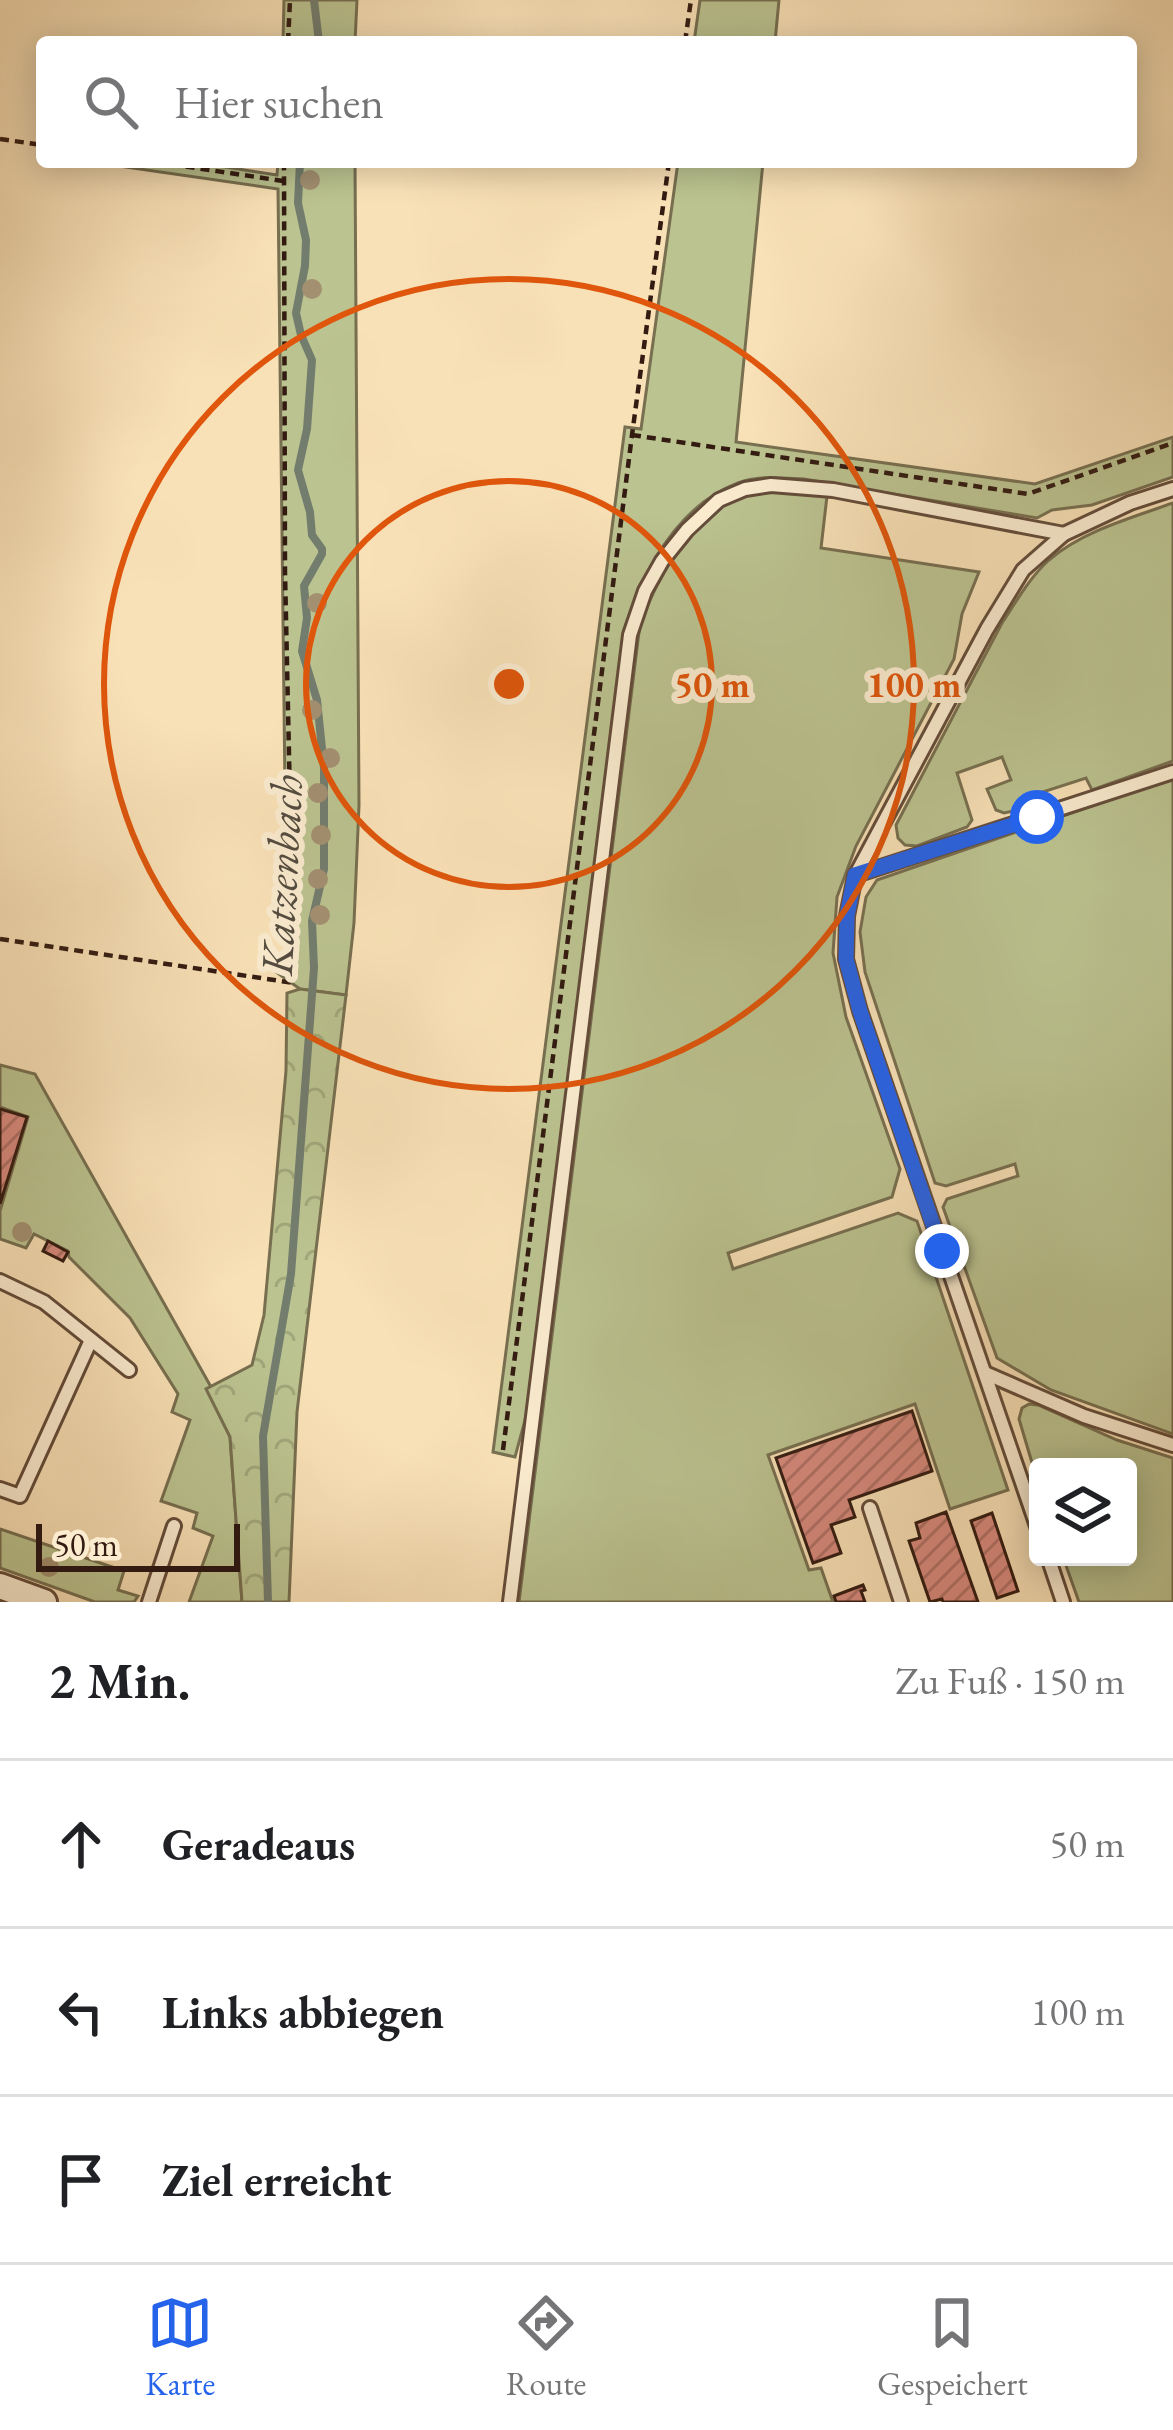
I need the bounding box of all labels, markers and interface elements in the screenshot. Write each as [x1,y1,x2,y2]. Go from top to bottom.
search box [36,36,1137,168]
icon: search [78,69,144,135]
text: Hier suchen [174,73,384,131]
text: 50 m [674,661,750,708]
text: 100 m [867,661,961,708]
centre of rings [488,663,530,705]
water label: Katzenbach [247,773,315,978]
route start [1010,790,1064,844]
route end [915,1224,969,1278]
map controls [1029,1458,1137,1566]
button: layers [1029,1458,1137,1566]
scale bar [36,1518,240,1571]
text: 50 m [54,1523,118,1566]
text: 2 Min. [48,1647,190,1713]
text: Zu Fuß · 150 m [895,1655,1125,1706]
icon: ahead [48,1811,114,1877]
text: Geradeaus [162,1815,355,1873]
text: 50 m [1049,1818,1125,1869]
icon: left [48,1979,114,2045]
text: Links abbiegen [162,1983,444,2041]
text: 100 m [1031,1986,1125,2037]
icon: arrive [48,2147,114,2213]
text: Ziel erreicht [162,2151,391,2209]
tab: Karte [145,2290,215,2405]
tab: Route [506,2290,587,2405]
tab: Gespeichert [877,2290,1028,2405]

